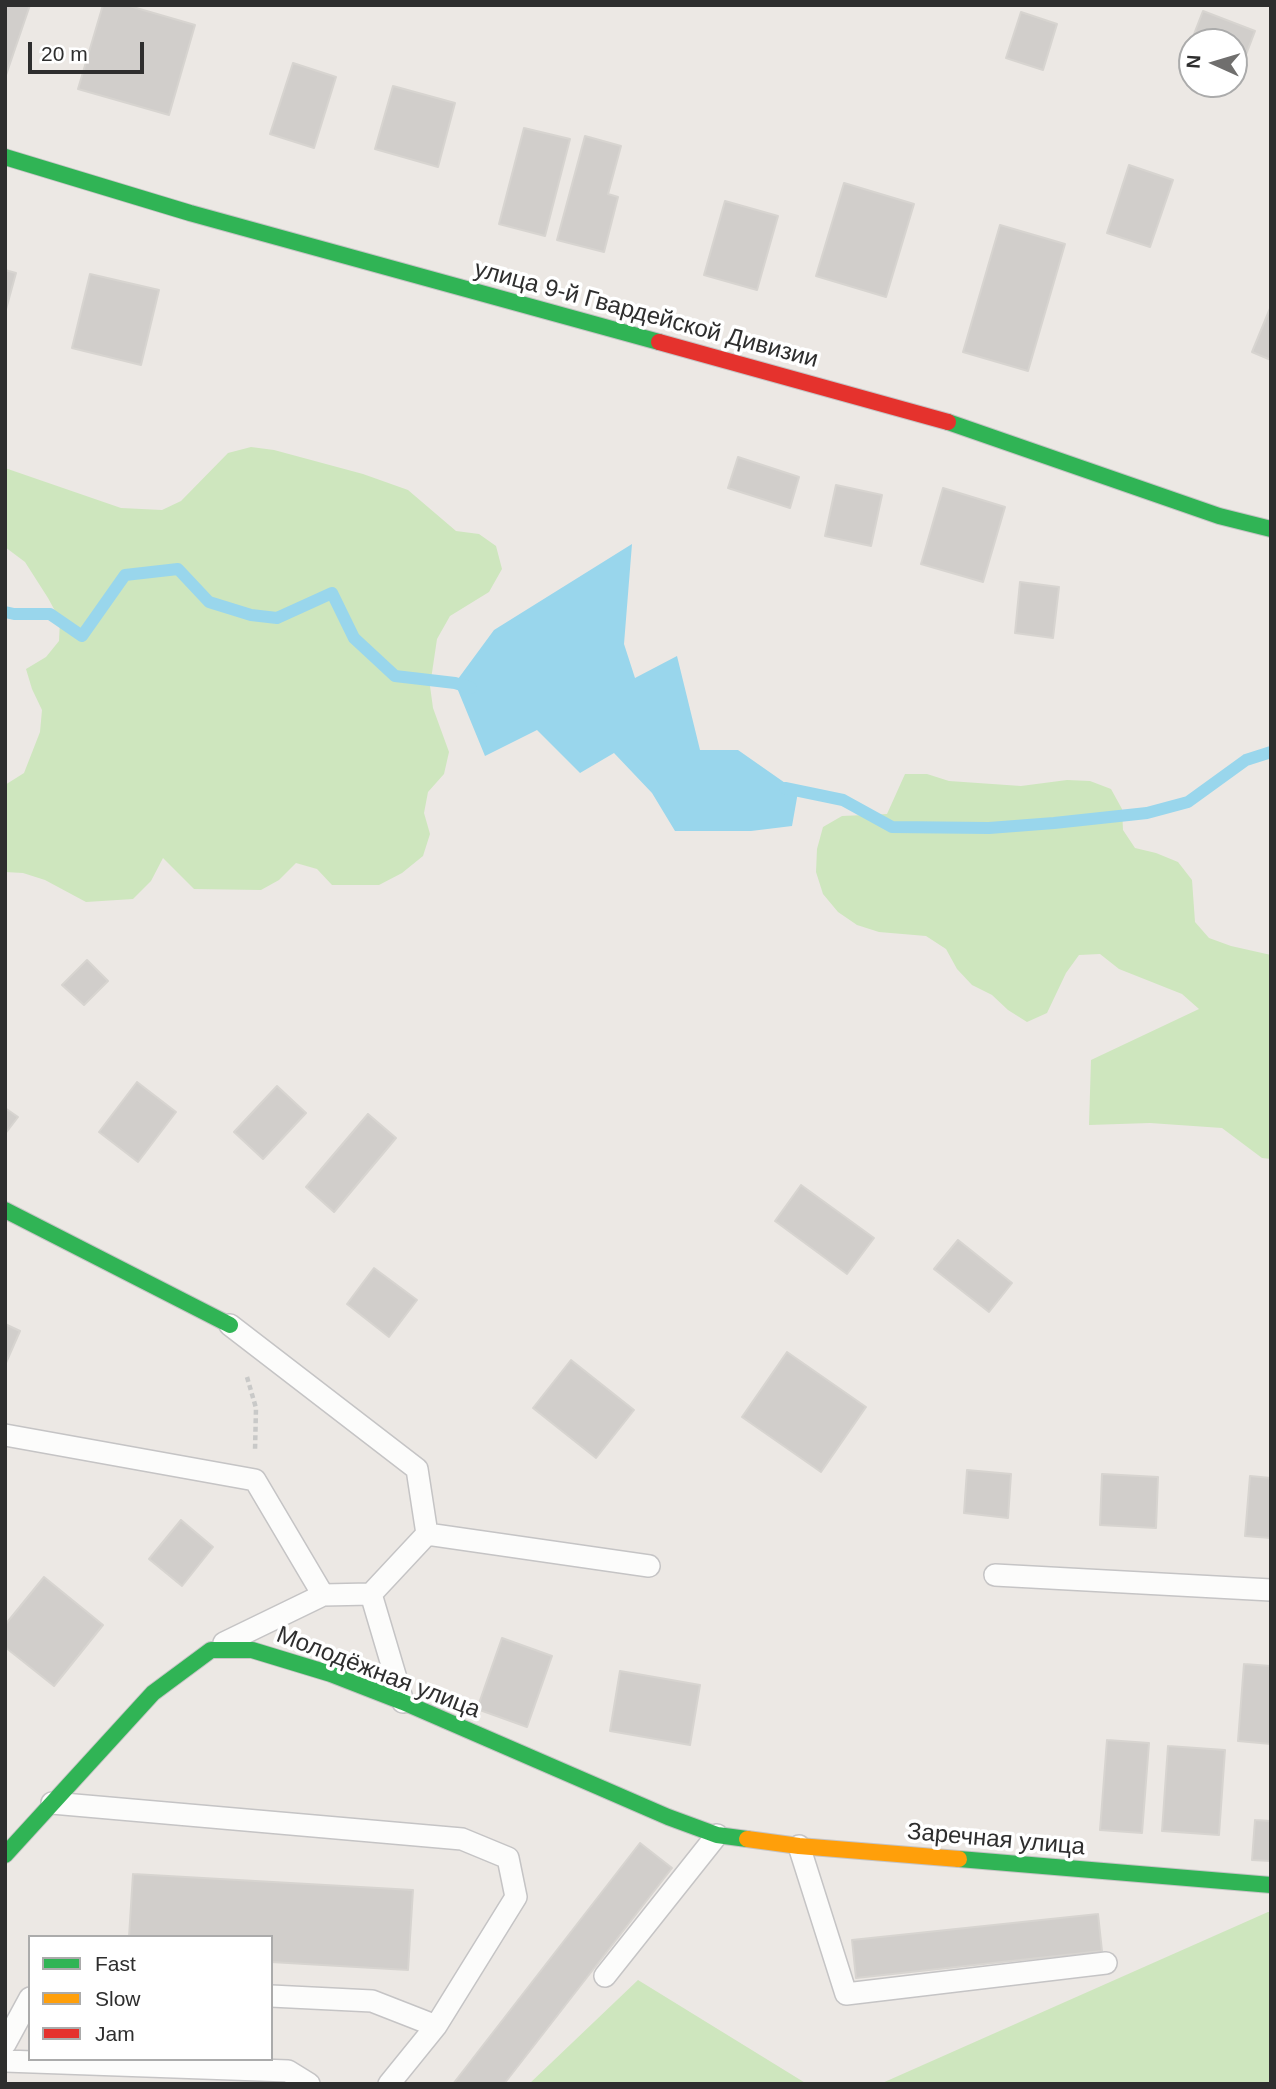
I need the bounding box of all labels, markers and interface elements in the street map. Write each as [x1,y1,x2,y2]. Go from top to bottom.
scale bar [32,28,147,72]
north arrow [1178,28,1248,98]
text: 20 m [41,42,88,65]
text: N [1183,54,1205,69]
street label: улица 9-й Гвардейской Дивизии [471,255,821,375]
street label: Молодёжная улица [272,1621,484,1725]
street label: Заречная улица [906,1818,1086,1862]
legend [28,1935,273,2061]
text: Fast [95,1952,136,1975]
text: Slow [95,1987,141,2010]
text: Jam [95,2022,135,2045]

